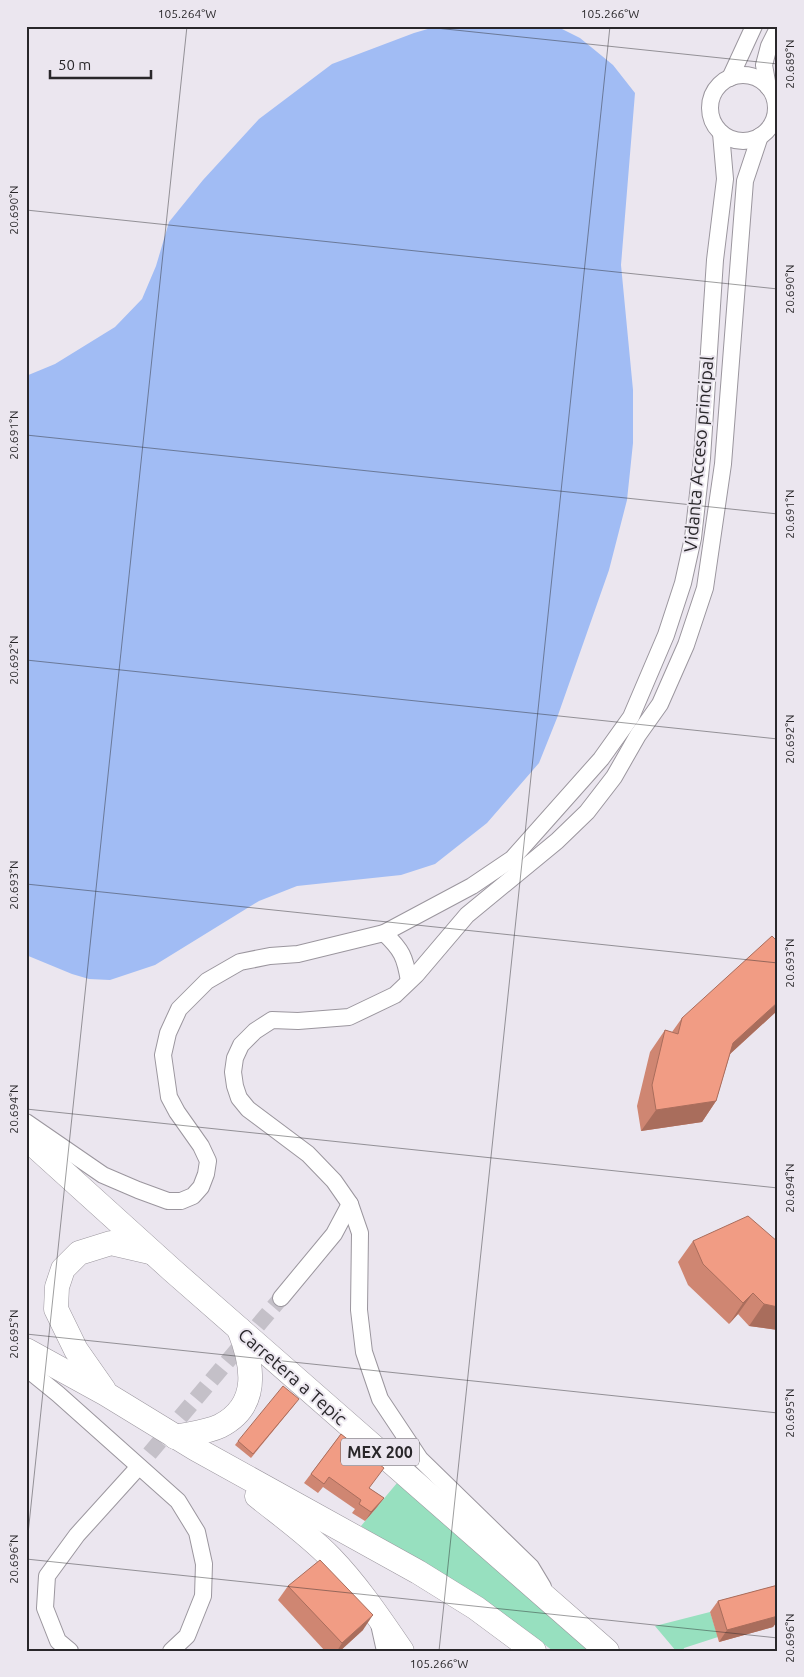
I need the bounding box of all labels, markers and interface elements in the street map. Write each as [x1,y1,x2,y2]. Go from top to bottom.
text: 105.264°W [158,7,216,20]
text: 105.266°W [581,7,639,20]
text: 20.689°N [783,39,796,89]
scale bar [50,48,151,80]
text: 50 m [58,56,91,73]
text: 20.690°N [7,185,20,235]
text: 20.690°N [783,264,796,314]
street label: Vidanta Acceso principal [679,355,717,553]
text: 20.691°N [7,410,20,460]
text: 20.691°N [783,489,796,539]
text: 20.692°N [7,635,20,685]
text: 20.692°N [783,714,796,764]
text: 20.693°N [7,860,20,910]
text: 20.693°N [783,938,796,988]
text: 20.694°N [7,1084,20,1134]
text: 20.694°N [783,1163,796,1213]
text: 20.695°N [7,1309,20,1359]
street label: Carretera a Tepic [235,1324,351,1428]
text: 20.695°N [783,1388,796,1438]
road number: MEX 200 [341,1438,419,1465]
text: 20.696°N [7,1534,20,1584]
text: 20.696°N [783,1613,796,1663]
text: 105.266°W [410,1657,468,1670]

